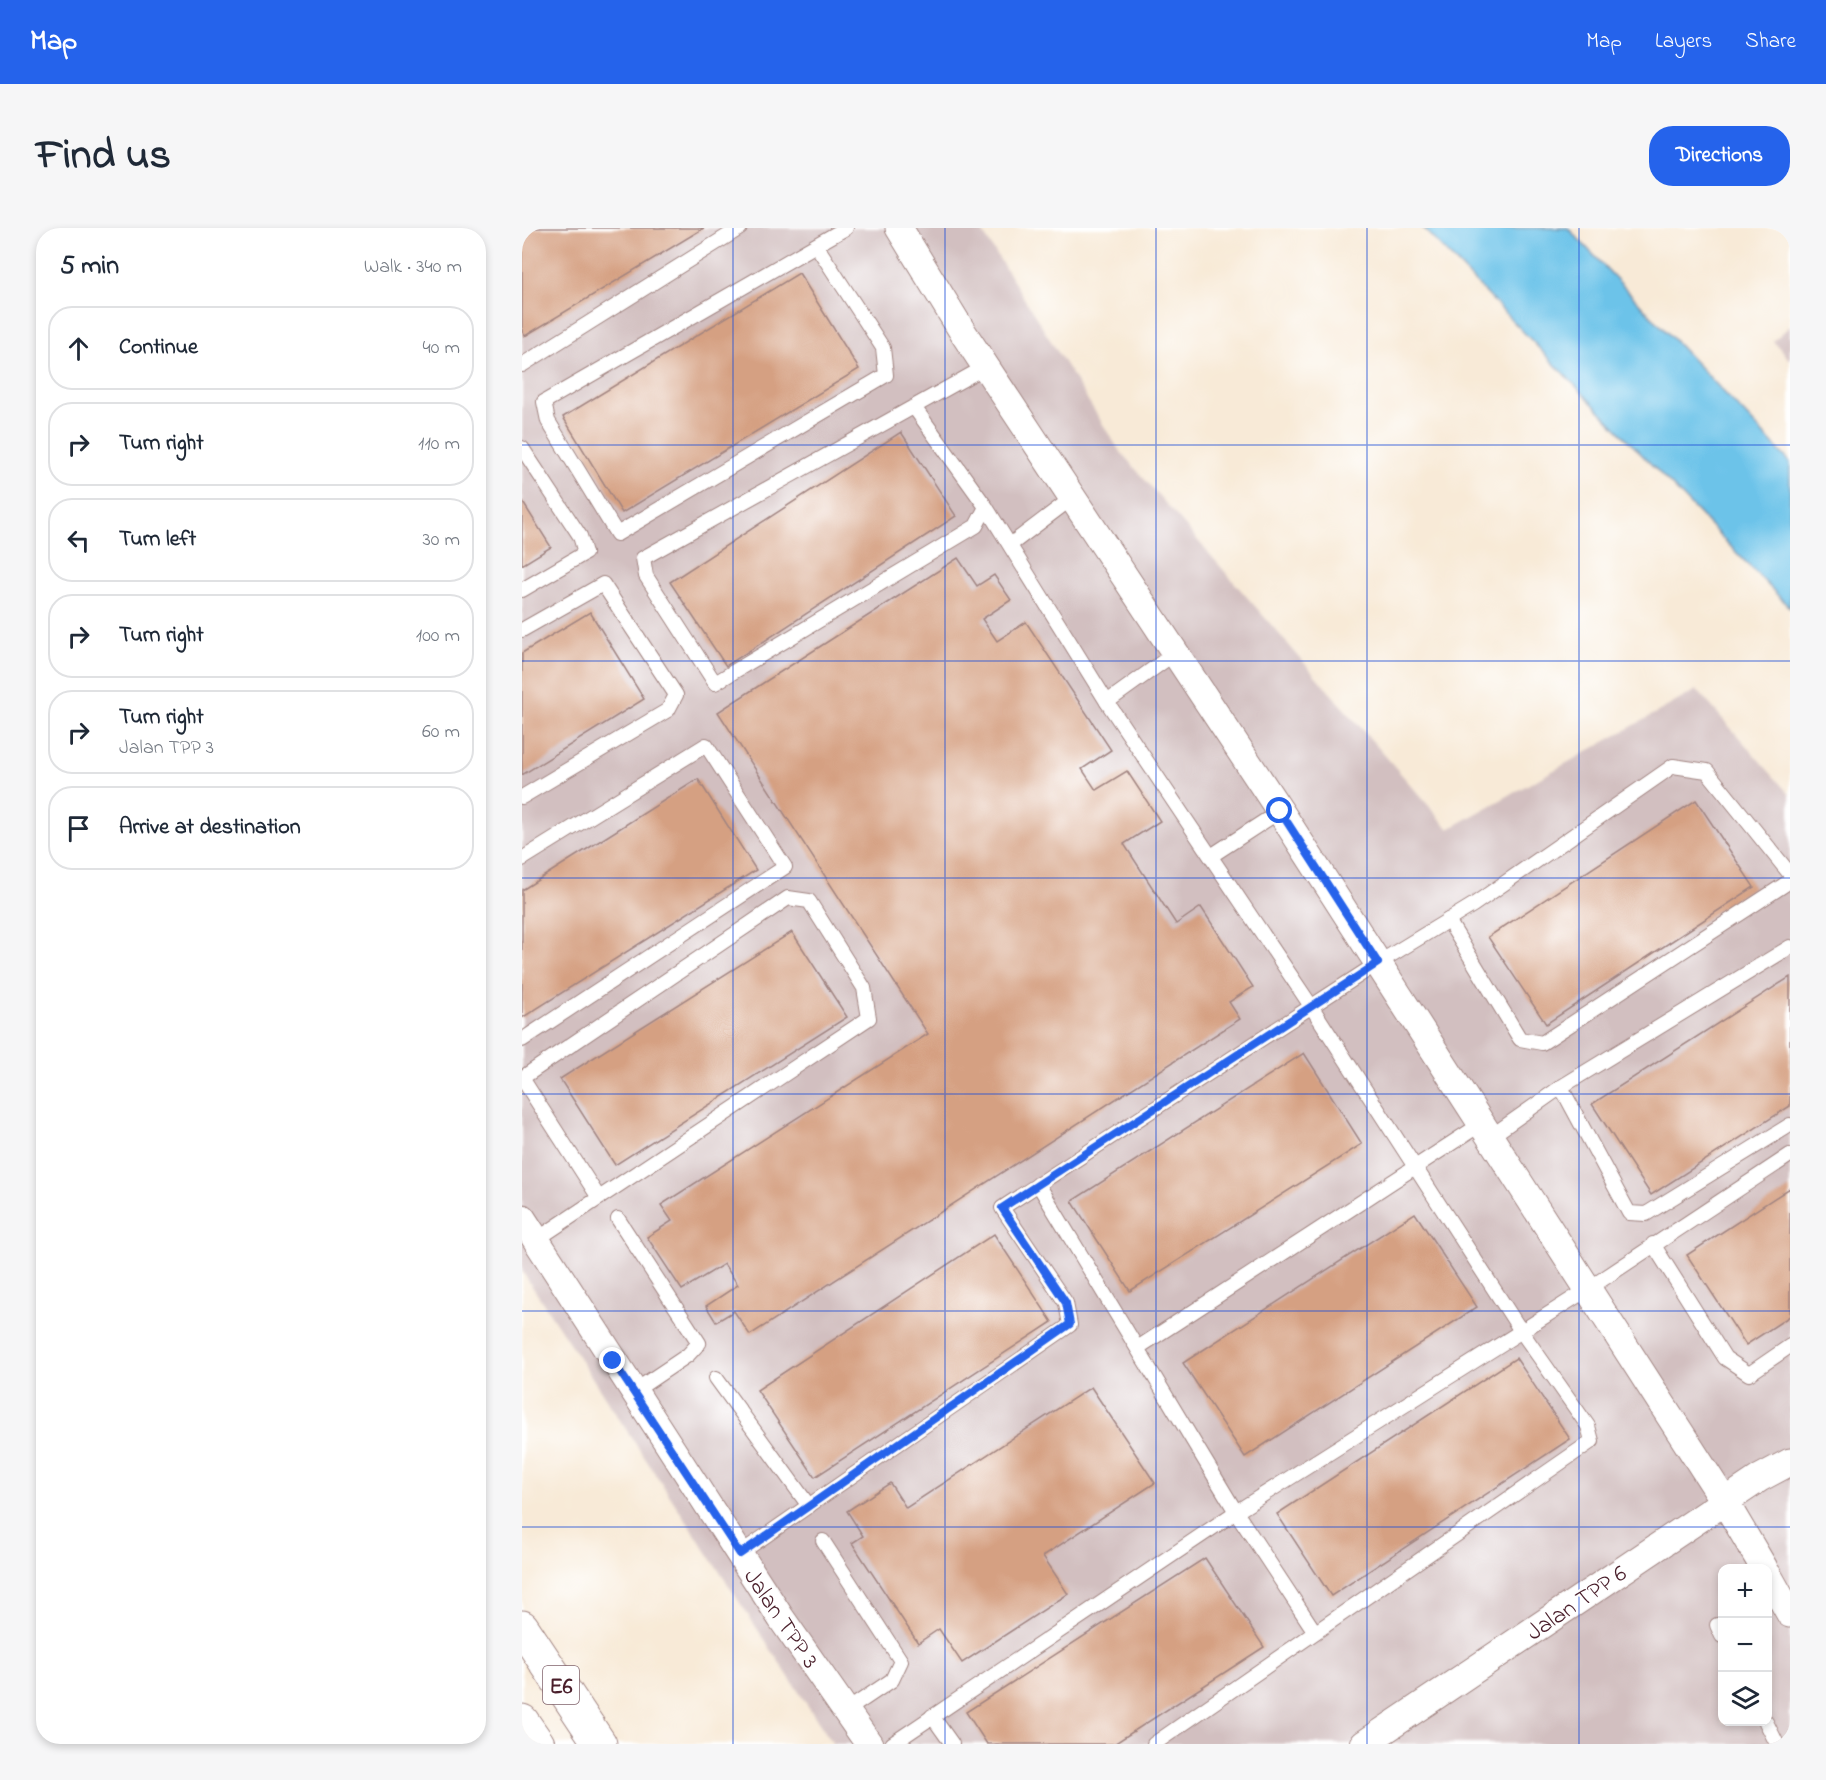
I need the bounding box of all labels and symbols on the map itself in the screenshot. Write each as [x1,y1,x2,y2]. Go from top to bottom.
route start [1266,797,1292,823]
route end [599,1347,625,1373]
street label: Jalan TPP 6 [1520,1557,1635,1651]
street label: Jalan TPP 3 [734,1562,826,1676]
road number: E6 [543,1666,579,1704]

